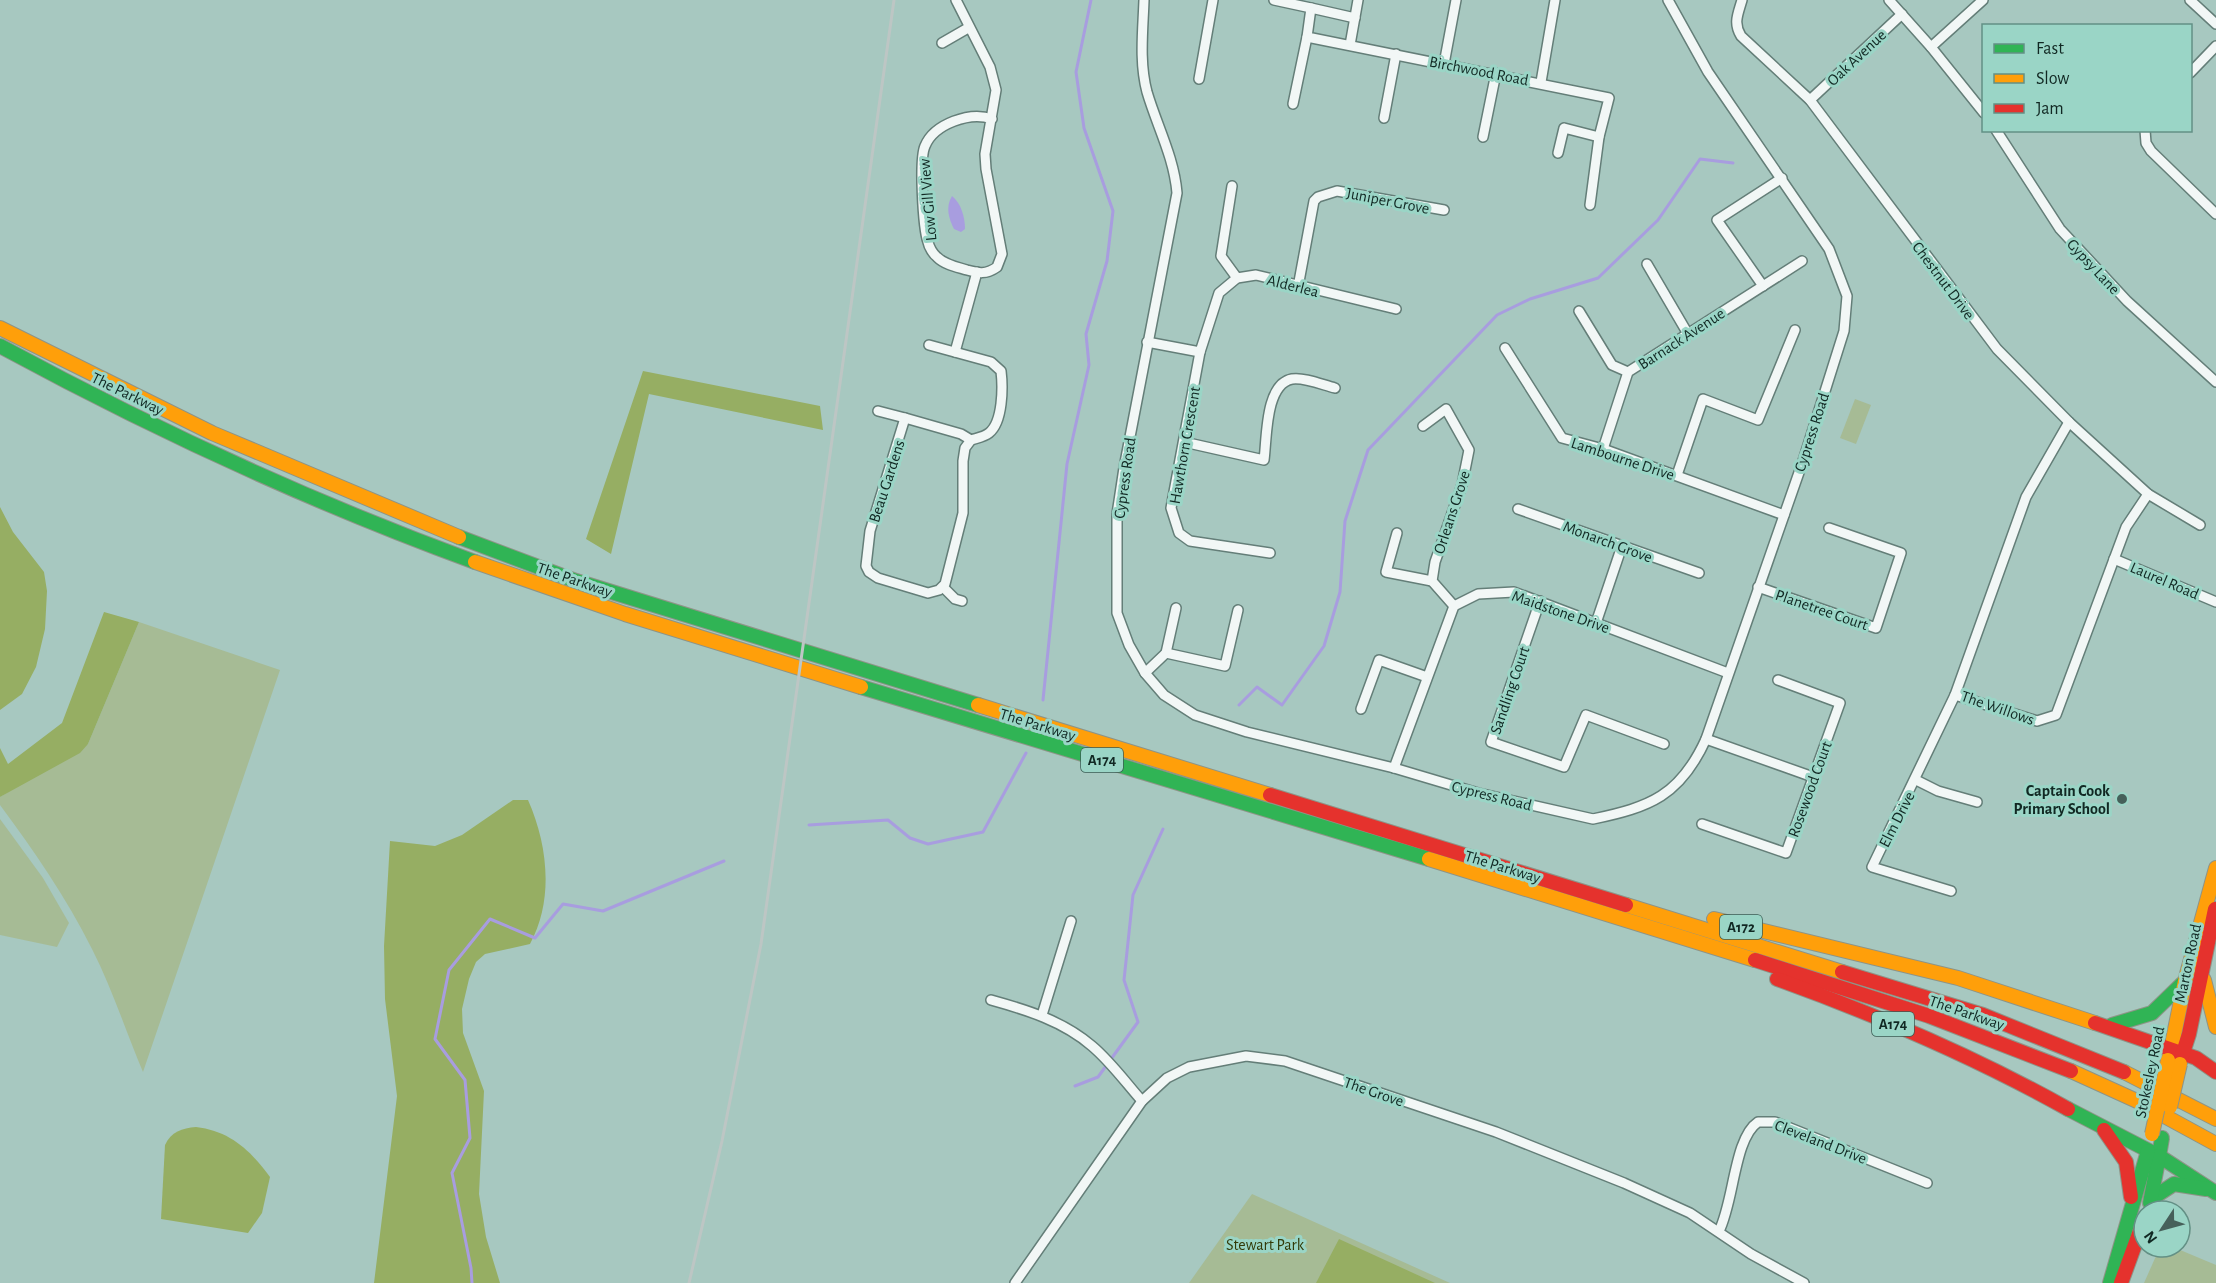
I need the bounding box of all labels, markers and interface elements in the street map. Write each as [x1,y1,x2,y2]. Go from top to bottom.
legend [1982,24,2192,132]
street label: Oak Avenue [1824,27,1889,89]
text: Fast [2036,40,2064,58]
street label: Birchwood Road [1428,54,1530,88]
text: Slow [2036,70,2069,88]
text: Jam [2036,100,2064,118]
street label: Low Gill View [916,158,940,242]
street label: Juniper Grove [1345,185,1431,217]
street label: Gypsy Lane [2063,236,2123,298]
street label: Chestnut Drive [1909,239,1977,322]
street label: Alderlea [1265,272,1320,300]
street label: Barnack Avenue [1636,305,1728,373]
street label: The Parkway [88,370,166,419]
street label: Hawthorn Crescent [1167,385,1203,505]
street label: Cypress Road [1792,391,1833,474]
street label: Lambourne Drive [1569,435,1676,483]
street label: Cypress Road [1111,437,1140,520]
street label: Beau Gardens [866,438,908,525]
street label: Orleans Grove [1431,469,1473,556]
street label: Monarch Grove [1561,518,1654,565]
street label: Laurel Road [2128,559,2201,603]
street label: The Parkway [535,560,614,601]
street label: Planetree Court [1773,587,1870,633]
street label: Maidstone Drive [1510,588,1612,636]
street label: Sandling Court [1487,644,1532,736]
street label: The Willows [1959,688,2036,728]
street label: The Parkway [998,706,1078,745]
street label: Rosewood Court [1785,739,1835,839]
road number: A174 [1081,748,1123,772]
street label: Cypress Road [1450,778,1533,815]
place label: Captain Cook Primary School [2013,783,2110,818]
street label: Elm Drive [1876,789,1918,850]
marker: Captain Cook Primary School [2115,792,2129,806]
street label: The Parkway [1463,848,1543,887]
road number: A172 [1720,915,1762,939]
street label: Marton Road [2172,922,2204,1004]
street label: The Parkway [1927,993,2006,1034]
road number: A174 [1872,1012,1914,1036]
street label: Stokesley Road [2132,1025,2168,1120]
street label: The Grove [1342,1074,1406,1110]
street label: Cleveland Drive [1772,1117,1869,1167]
north arrow [2132,1199,2192,1259]
text: N [2141,1228,2160,1246]
park label: Stewart Park [1226,1237,1305,1253]

